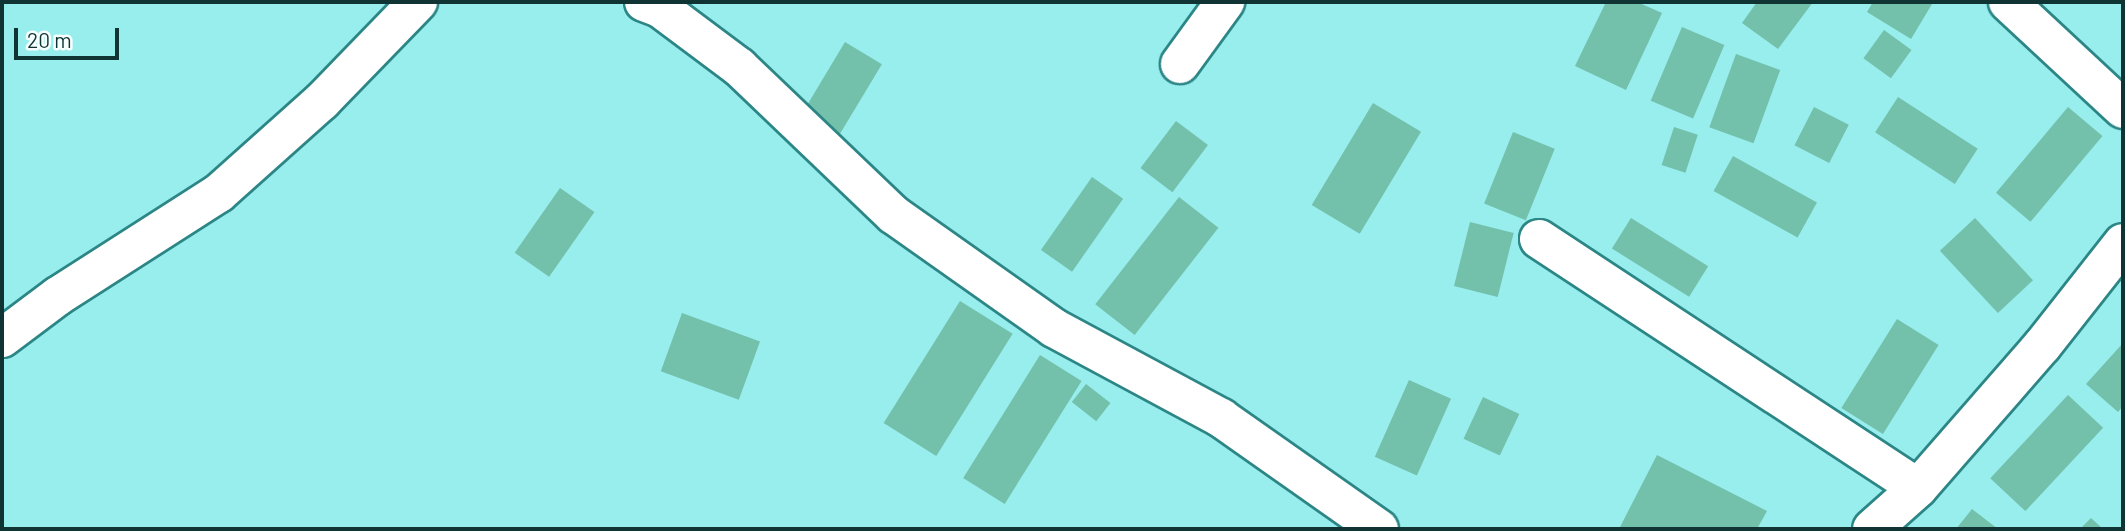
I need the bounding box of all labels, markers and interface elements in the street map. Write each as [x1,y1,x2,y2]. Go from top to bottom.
scale bar [18,14,122,58]
text: 20 m [27,27,72,52]

